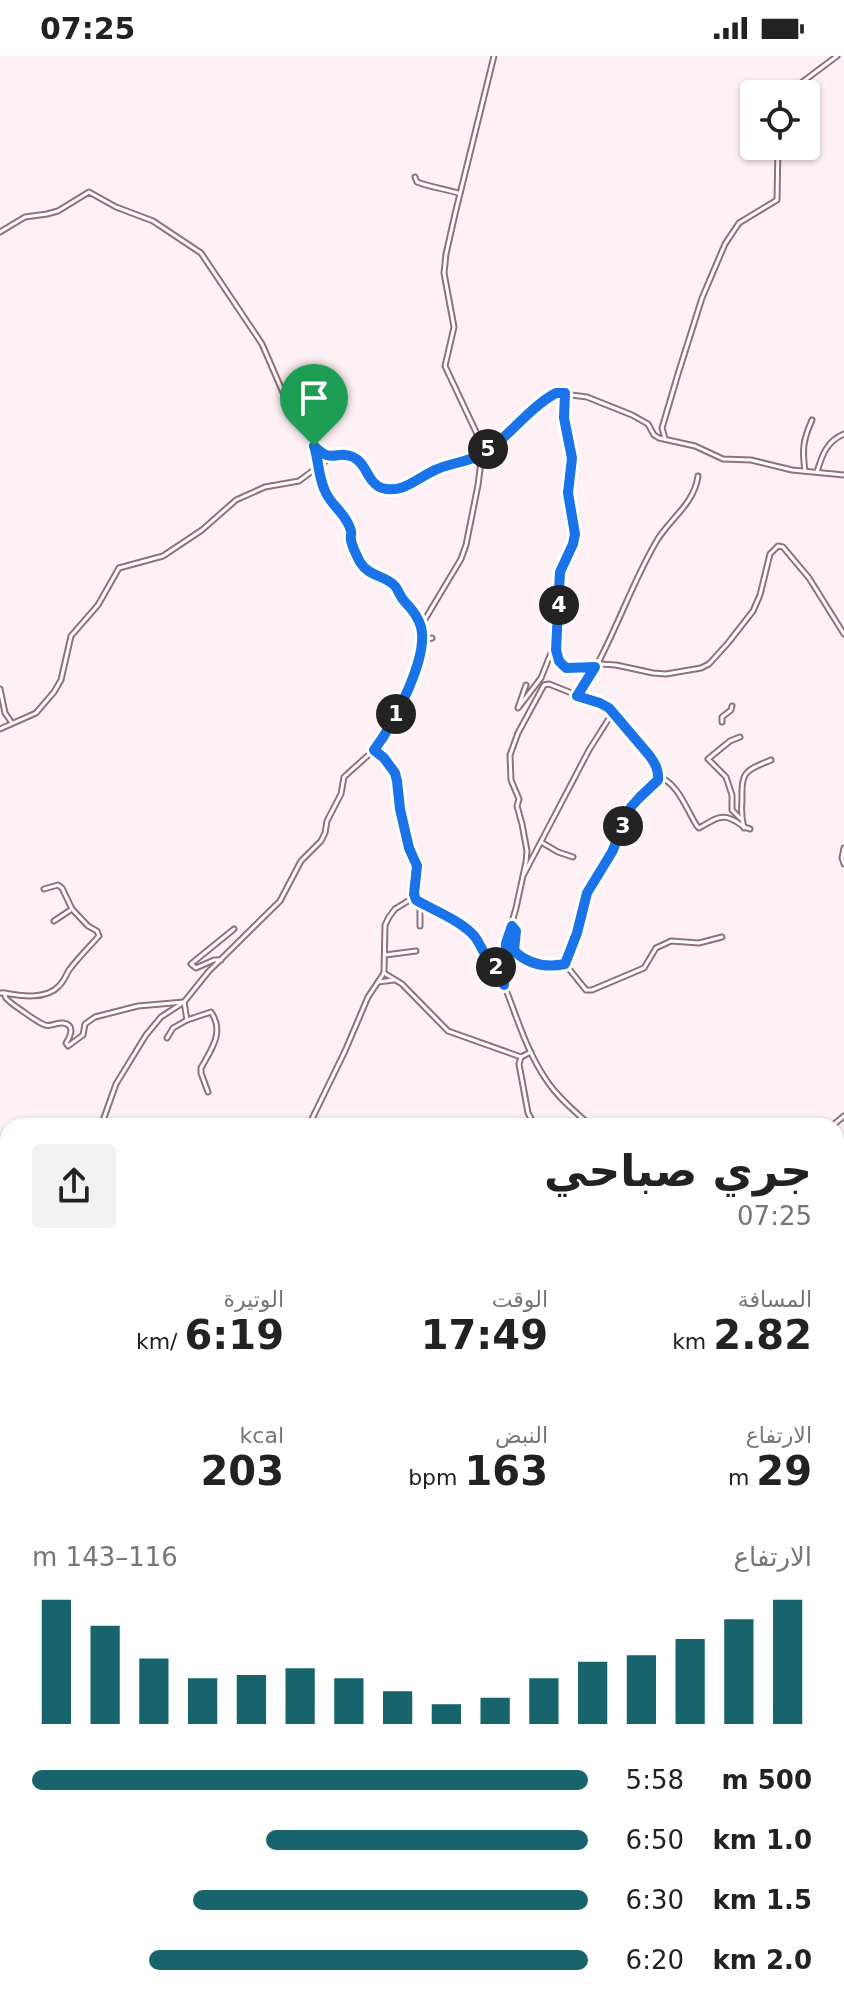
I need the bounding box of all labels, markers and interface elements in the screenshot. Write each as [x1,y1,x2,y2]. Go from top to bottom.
text: 07:25 [40,11,136,46]
map controls [740,80,820,160]
button: locate [740,80,820,160]
pin [280,364,348,446]
icon: arrive [292,376,336,420]
pin: 5 [468,429,508,469]
text: 5 [480,436,496,461]
pin: 4 [539,585,579,625]
text: 4 [551,592,567,617]
pin: 1 [376,694,416,734]
text: 1 [388,701,404,726]
pin: 3 [603,806,643,846]
text: 3 [615,813,631,838]
pin: 2 [476,947,516,987]
text: 2 [488,954,504,979]
button: share [32,1144,116,1228]
text: جري صباحي [544,1145,812,1196]
text: 07:25 [737,1201,812,1231]
text: الوتيرة [223,1287,284,1312]
text: الوقت [492,1287,548,1312]
text: المسافة [738,1287,812,1312]
text: 6:19 [185,1312,284,1358]
text: 17:49 [421,1312,548,1358]
text: 2.82 [713,1312,812,1358]
text: /km [136,1329,185,1354]
text: km [672,1329,713,1354]
text: kcal [240,1423,284,1448]
text: النبض [495,1423,548,1448]
text: الارتفاع [746,1423,812,1448]
text: 203 [201,1448,284,1494]
text: 163 [465,1448,548,1494]
text: 29 [756,1448,812,1494]
text: bpm [408,1465,465,1490]
text: m [728,1465,756,1490]
text: 116–143 m [32,1542,178,1572]
text: الارتفاع [734,1542,812,1572]
text: 5:58 [626,1765,684,1795]
text: 500 m [722,1765,812,1795]
text: 6:50 [626,1825,684,1855]
text: 1.0 km [712,1825,812,1855]
text: 6:30 [626,1885,684,1915]
text: 1.5 km [712,1885,812,1915]
text: 6:20 [626,1945,684,1975]
text: 2.0 km [712,1945,812,1975]

